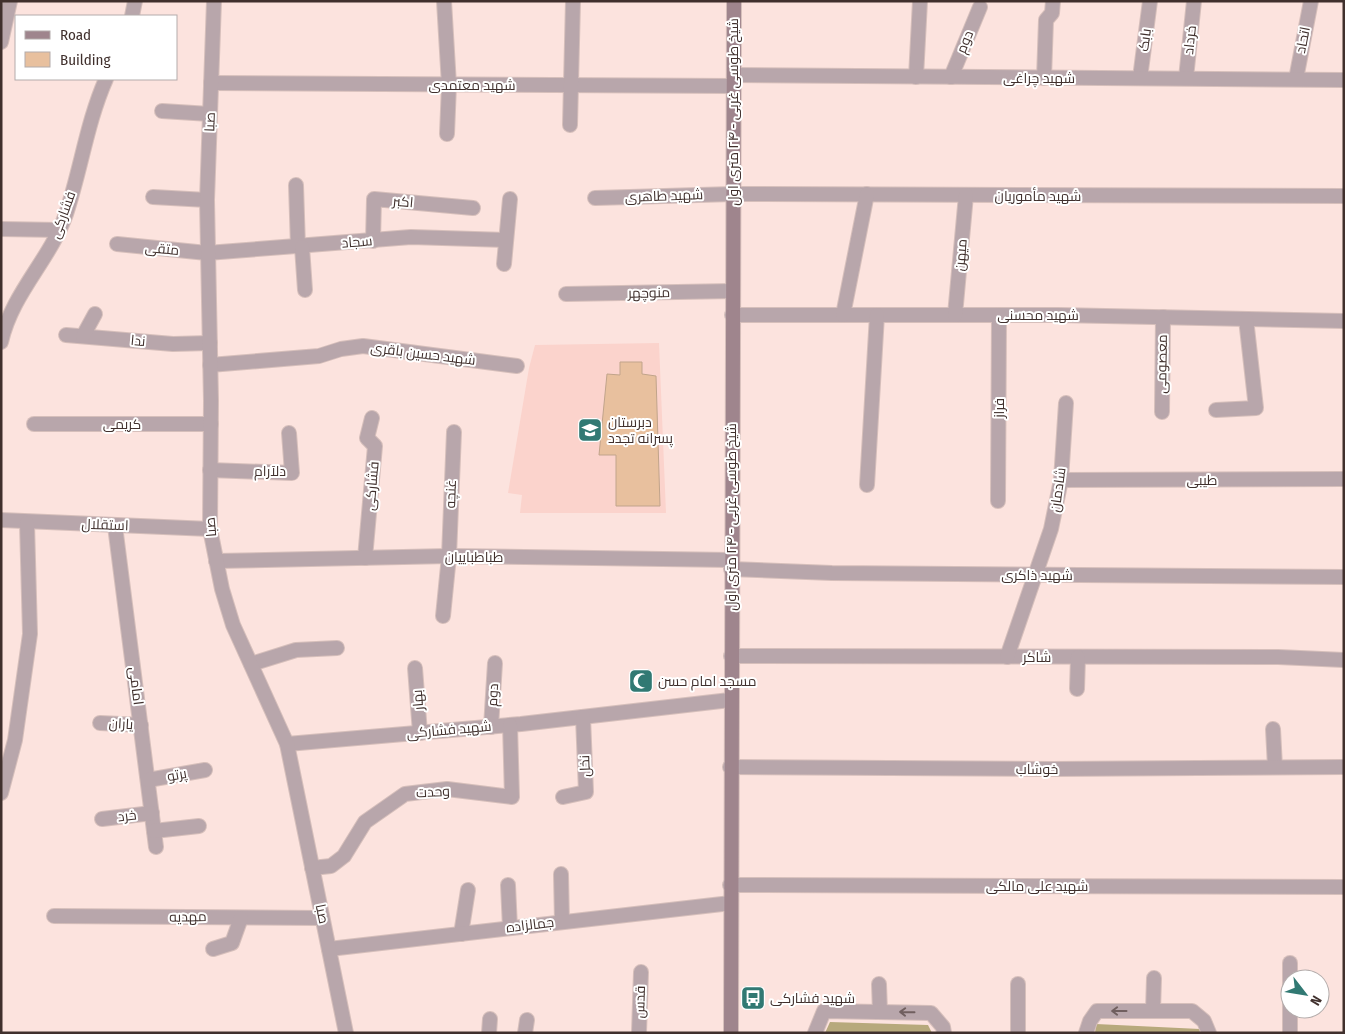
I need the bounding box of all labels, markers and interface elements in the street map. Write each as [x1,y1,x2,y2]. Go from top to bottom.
legend [15,15,178,80]
street label: شیخ طوسی غربی - ۲۴ متری اول [725,18,742,206]
street label: خرداد [1180,25,1200,55]
street label: اتحاد [1292,25,1314,55]
text: Road [60,26,91,44]
street label: دوم [953,28,978,56]
street label: بابک [1135,28,1155,52]
text: Building [60,51,111,69]
street label: شهید چراغی [1003,70,1075,88]
street label: شهید معتمدی [428,77,516,94]
street label: صبا [201,112,219,132]
street label: شهید طاهری [625,186,703,206]
street label: شهید مأموریان [995,187,1081,205]
street label: فشارکی [47,189,79,241]
street label: اکبر [391,193,414,211]
street label: سجاد [341,232,373,252]
street label: میهن [951,238,971,272]
street label: متقی [144,239,180,259]
street label: منوچهر [627,284,670,303]
street label: شهید محسنی [997,307,1079,324]
street label: ندا [130,332,146,350]
street label: معصومی [1153,334,1171,394]
street label: شهید حسین باقری [369,339,477,369]
street label: فراز [991,398,1008,419]
place label: دبرستان پسرانه تجدد [608,414,673,448]
street label: کریمی [103,416,141,433]
school or university icon: دبرستان پسرانه تجدد [577,417,603,443]
street label: شیخ طوسی غربی - ۲۴ متری اول [723,423,740,611]
street label: فشارکی [361,461,383,511]
street label: دلآرام [254,463,286,481]
street label: شادمان [1046,467,1070,513]
street label: طیبی [1186,472,1218,489]
street label: غنچه [442,479,461,509]
street label: استقلال [81,516,129,534]
street label: صبا [202,516,220,538]
street label: طباطباییان [445,549,503,566]
street label: شهید ذاکری [1001,567,1073,584]
street label: شاکر [1022,649,1051,666]
street label: امامی [125,666,147,706]
mosque icon: مسجد امام حسن [628,668,654,694]
place label: مسجد امام حسن [658,673,757,691]
street label: دوم [484,683,503,707]
street label: بهار [409,689,427,712]
street label: یاران [108,715,134,733]
street label: شهید فشارکی [406,718,492,742]
street label: نخل [576,755,594,777]
street label: خوشاب [1016,761,1058,778]
street label: پرتو [166,765,189,786]
street label: وحدت [416,783,450,801]
street label: خرد [117,806,137,826]
street label: شهید علی مالکی [986,878,1088,895]
street label: صبا [312,903,332,925]
street label: مهدیه [169,908,207,926]
street label: جمالزاده [505,914,555,936]
north arrow [1280,969,1330,1019]
street label: قدس [631,985,649,1019]
bus stop icon: شهید فشارکی [740,985,766,1011]
place label: شهید فشارکی [770,990,855,1007]
text: N [1306,992,1325,1008]
one-way arrow [1111,1006,1128,1016]
one-way arrow [899,1008,915,1017]

